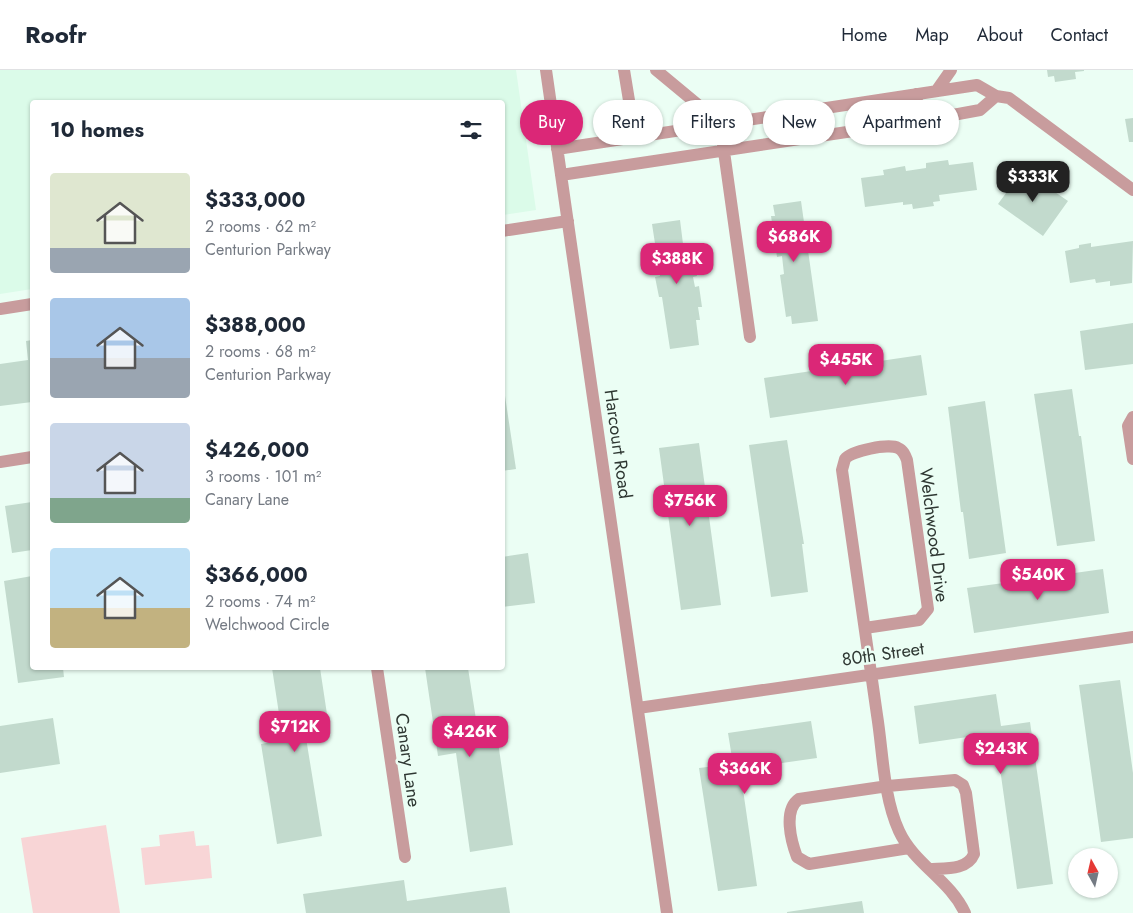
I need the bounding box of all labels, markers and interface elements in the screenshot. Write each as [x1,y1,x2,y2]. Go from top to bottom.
text: Roofr [25,17,87,52]
text: Home [841,22,887,48]
text: Map [915,22,949,48]
text: About [977,22,1022,48]
text: Contact [1050,22,1108,48]
chip: Buy [520,100,583,145]
chip: Rent [593,100,663,145]
chip: Filters [673,100,753,145]
chip: New [763,100,835,145]
chip: Apartment [845,100,959,145]
text: 10 homes [50,115,144,145]
icon: filters [457,116,485,144]
pin: $333K [998,160,1068,203]
text: $333K [1008,165,1058,188]
text: $333,000 [205,185,305,215]
icon: home [90,193,150,253]
text: 2 rooms · 62 m² [205,215,316,238]
pin: $686K [759,220,829,263]
text: $686K [768,225,820,248]
text: Centurion Parkway [205,238,331,261]
pin: $388K [642,242,712,285]
text: $388K [651,247,703,270]
text: $388,000 [205,310,306,340]
icon: home [90,318,150,378]
text: 2 rooms · 68 m² [205,340,316,363]
pin: $455K [811,344,881,386]
text: $455K [820,348,872,371]
text: Centurion Parkway [205,363,331,386]
street label: Harcourt Road [597,388,639,500]
text: $426,000 [205,435,309,465]
icon: home [90,443,150,503]
text: 3 rooms · 101 m² [205,465,321,488]
street label: Welchwood Drive [913,466,955,604]
pin: $756K [655,484,725,527]
text: Canary Lane [205,488,289,511]
text: $756K [664,489,716,512]
pin: $540K [1003,558,1073,601]
text: $366,000 [205,560,308,590]
text: $540K [1011,563,1065,586]
icon: home [90,568,150,628]
text: 2 rooms · 74 m² [205,590,316,613]
text: Welchwood Circle [205,613,329,636]
street label: 80th Street [840,635,926,673]
pin: $712K [260,710,330,753]
street label: Canary Lane [389,711,427,809]
text: $712K [270,715,320,738]
pin: $426K [435,716,505,758]
text: $426K [443,720,497,743]
pin: $243K [966,732,1036,775]
text: $243K [975,737,1027,760]
pin: $366K [710,752,780,795]
text: $366K [719,757,771,780]
north arrow [1068,848,1118,898]
map controls [1068,848,1118,898]

